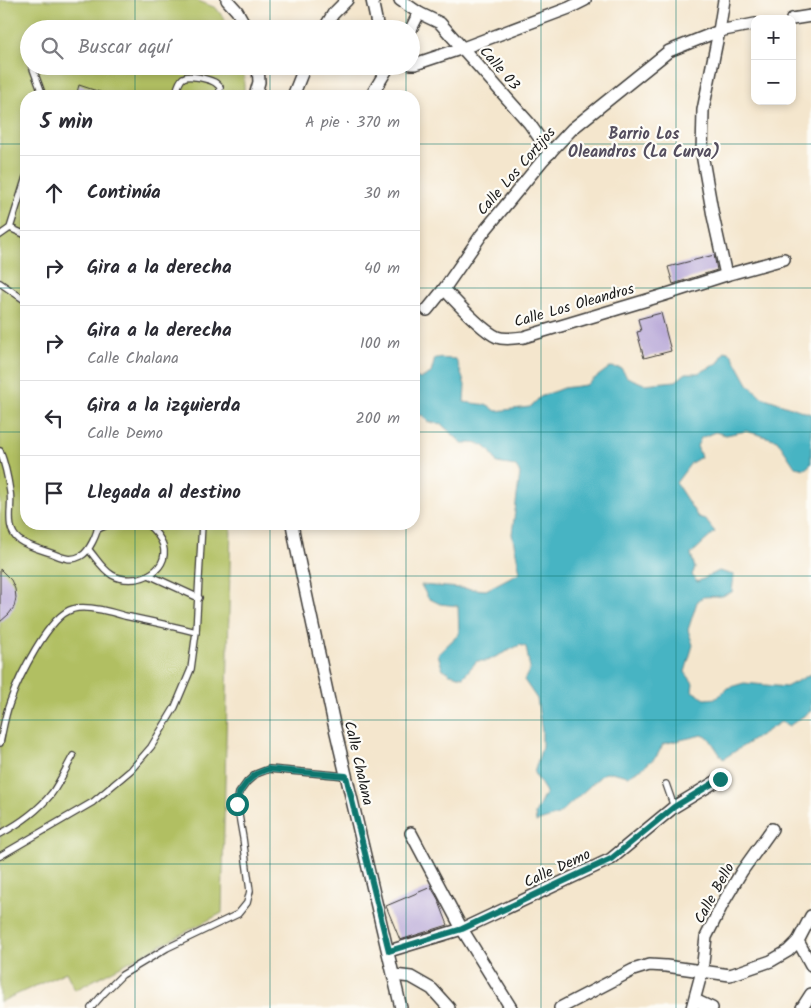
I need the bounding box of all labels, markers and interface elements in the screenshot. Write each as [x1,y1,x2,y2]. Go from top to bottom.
map controls [751,15,796,105]
button: + [751,15,796,60]
search box [20,20,420,75]
text: Buscar aquí [78,33,170,63]
icon: search [38,34,66,62]
street label: Calle 03 [473,41,526,97]
button: − [751,60,796,105]
text: 5 min [40,106,93,139]
text: A pie · 370 m [305,110,400,135]
street label: Calle Los Cortijos [471,122,562,221]
district label: Barrio Los Oleandros (La Curva) [568,122,720,165]
text: Continúa [87,178,161,208]
icon: ahead [40,179,68,207]
text: 30 m [364,181,400,206]
text: Gira a la derecha [87,253,232,283]
icon: right [40,254,68,282]
text: 40 m [364,256,400,281]
street label: Calle Los Oleandros [511,277,638,335]
text: Gira a la derecha [87,316,232,346]
icon: right [40,329,68,357]
text: 100 m [360,331,400,356]
text: Calle Chalana [87,346,179,371]
text: Gira a la izquierda [87,391,240,421]
icon: left [40,404,68,432]
text: 200 m [356,406,400,431]
text: Calle Demo [87,421,163,446]
text: Llegada al destino [87,478,241,508]
icon: arrive [40,479,68,507]
street label: Calle Chalana [337,719,379,808]
route end [709,768,732,791]
route start [226,793,249,816]
street label: Calle Demo [520,843,595,895]
street label: Calle Bello [688,858,742,928]

